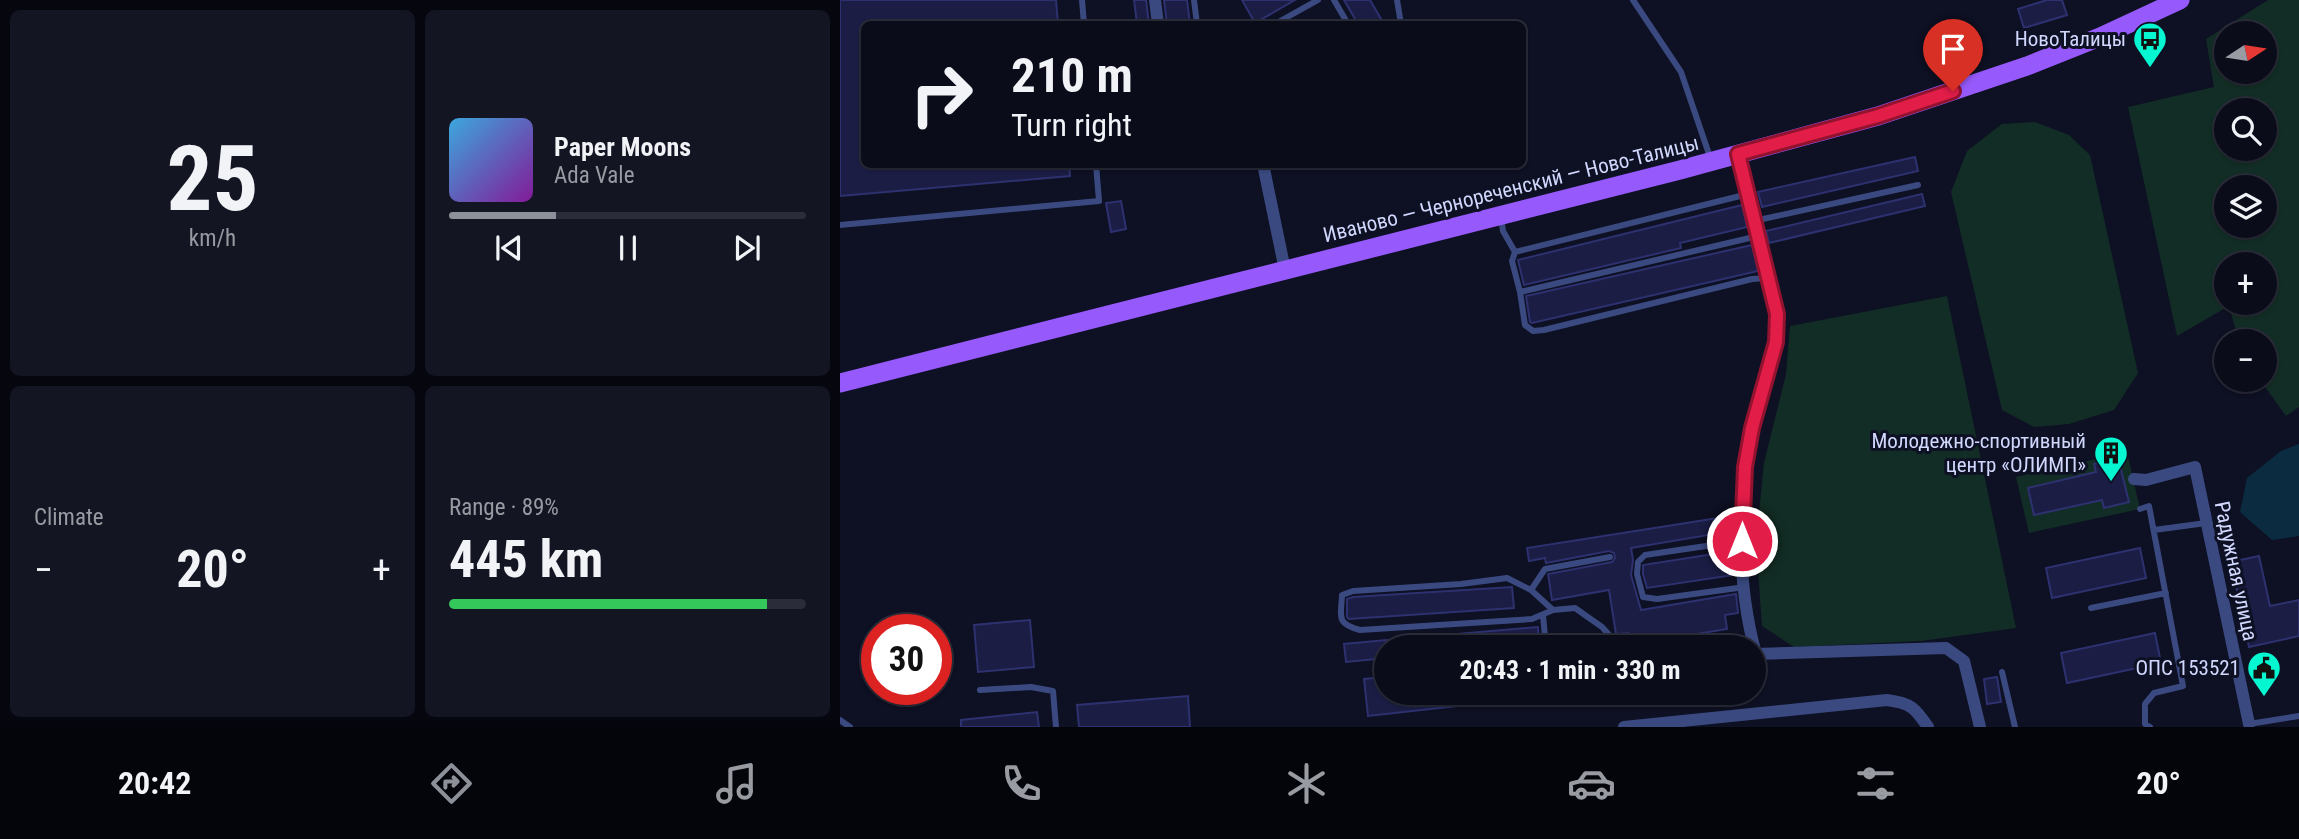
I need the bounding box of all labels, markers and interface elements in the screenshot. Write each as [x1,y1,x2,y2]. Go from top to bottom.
pin [1923,19,1983,91]
bus stop icon: НовоТалицы [2131,20,2169,69]
north arrow [2214,21,2277,84]
map controls [2214,21,2277,392]
place label: НовоТалицы [2015,27,2126,51]
icon: arrive [1934,30,1972,68]
text: 210 m [1011,47,1133,104]
icon: right [896,49,987,140]
button: search [2214,98,2277,161]
text: Turn right [1011,106,1132,144]
text: 25 [167,126,258,232]
street label: Иваново — Чернореченский — Ново-Талицы [1321,131,1701,247]
text: Paper Moons [554,132,691,162]
text: Ada Vale [554,162,634,189]
button: layers [2214,175,2277,238]
text: km/h [189,225,236,252]
icon: previous [490,229,528,267]
icon: pause [609,229,647,267]
icon: next [728,229,766,267]
button: + [2214,252,2277,315]
button: − [2214,329,2277,392]
place label: Молодежно-спортивный центр «ОЛИМП» [1871,429,2086,477]
building icon: Молодежно-спортивный центр «ОЛИМП» [2092,434,2130,483]
text: Range · 89% [449,494,559,521]
street label: Радужная улица [2209,499,2263,643]
text: Climate [34,504,104,531]
position arrow [1705,504,1779,578]
text: 445 km [449,529,603,590]
text: 20° [176,539,249,600]
text: − [34,548,53,592]
text: + [372,548,391,592]
speed limit sign: 30 [861,614,952,705]
public building icon: ОПС 153521 [2245,649,2283,698]
text: 20:43 · 1 min · 330 m [1460,655,1680,685]
place label: ОПС 153521 [2135,656,2240,680]
icon: directions [427,759,476,808]
icon: music [712,759,761,808]
icon: phone [997,759,1046,808]
icon: climate [1282,759,1331,808]
icon: car [1567,759,1616,808]
icon: filters [1851,759,1900,808]
text: 20:42 [118,764,191,802]
text: 20° [2136,764,2181,802]

